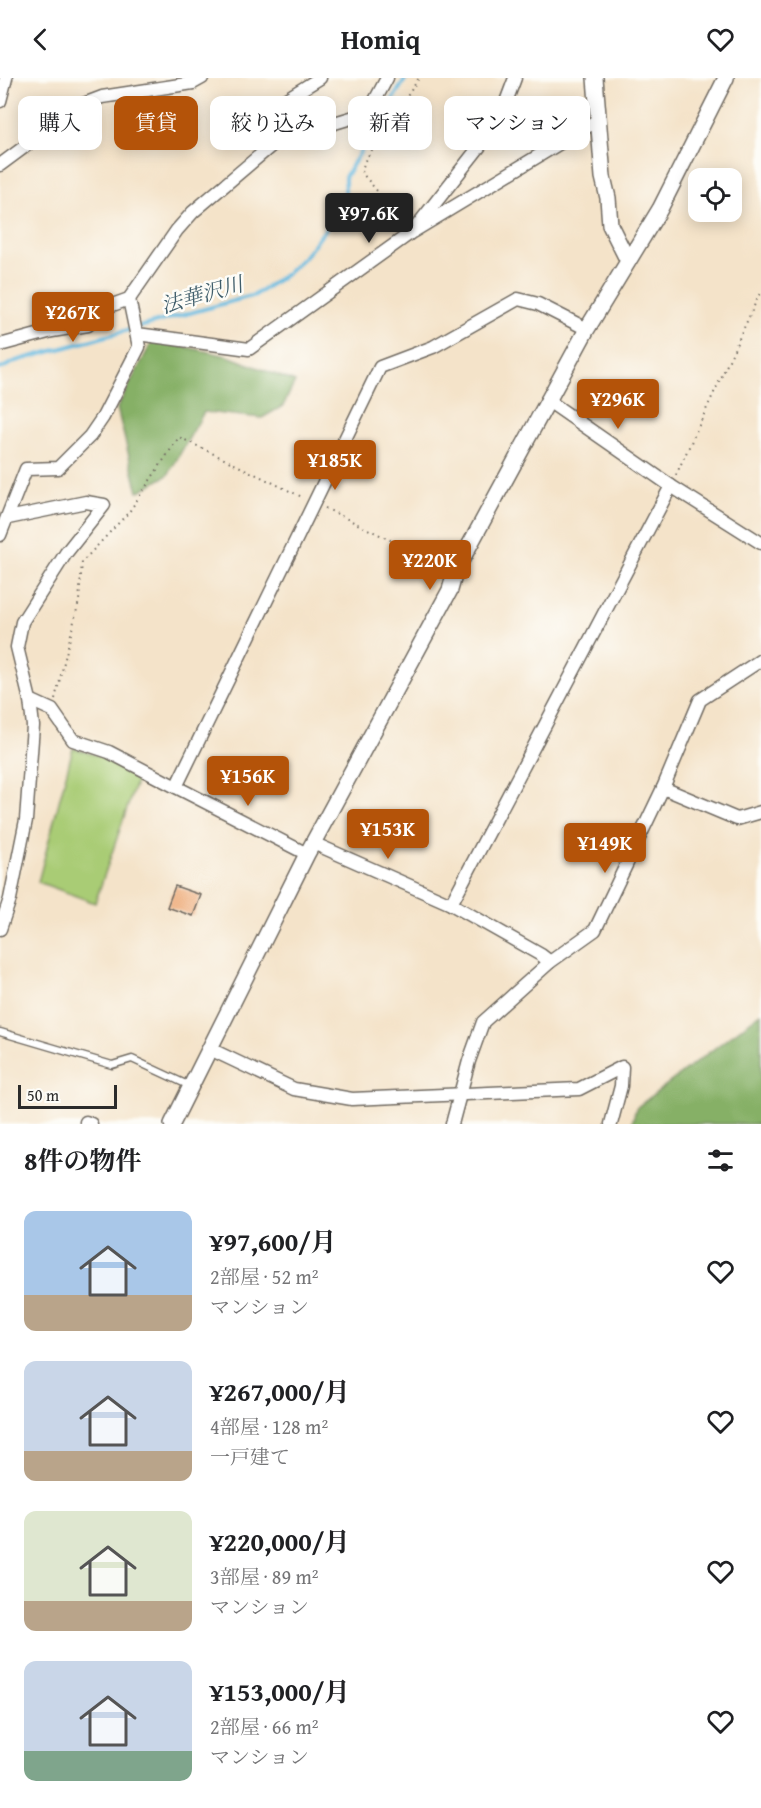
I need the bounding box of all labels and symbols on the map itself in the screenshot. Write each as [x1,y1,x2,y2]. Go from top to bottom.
pin: ¥97.6K [320,193,418,244]
water label: 法華沢川 [157,267,248,321]
pin: ¥267K [31,292,115,343]
pin: ¥296K [576,379,660,430]
pin: ¥185K [293,440,377,491]
pin: ¥220K [388,540,472,591]
pin: ¥156K [206,756,290,807]
pin: ¥153K [346,809,430,860]
pin: ¥149K [563,823,647,874]
scale bar [18,1082,117,1110]

